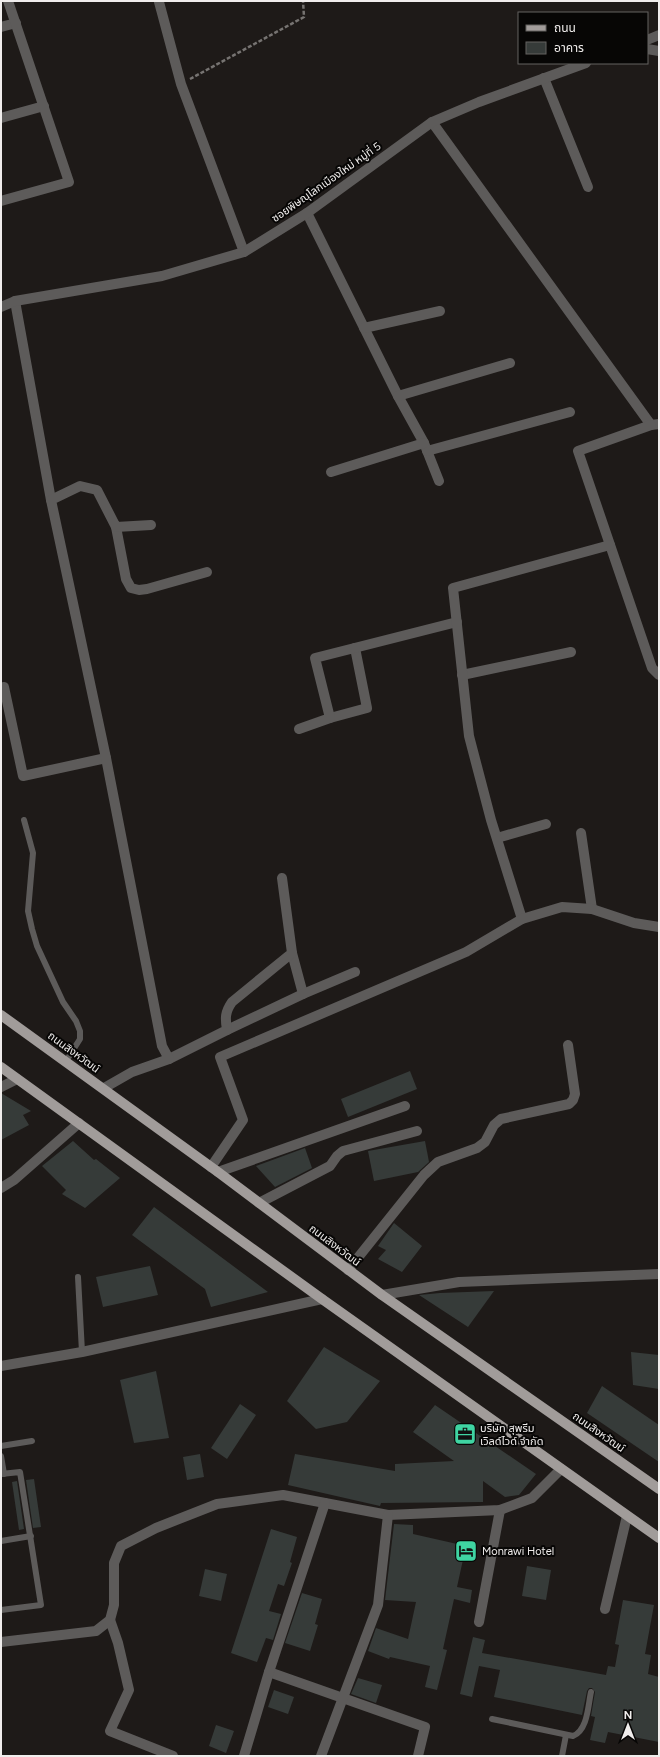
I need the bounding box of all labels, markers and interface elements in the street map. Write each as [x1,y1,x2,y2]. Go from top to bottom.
legend [518,12,648,64]
text: ถนน [554,21,576,35]
text: อาคาร [554,41,584,55]
street label: ซอยพิษณุโลกเมืองใหม่ หมู่ที่ 5 [268,138,383,225]
street label: ถนนสิงหวัฒน์ [45,1029,102,1076]
street label: ถนนสิงหวัฒน์ [306,1222,363,1269]
street label: ถนนสิงหวัฒน์ [570,1410,627,1455]
office icon: บริษัท สุพรีม เวิลด์ไวด์ จำกัด [452,1421,478,1447]
place label: บริษัท สุพรีม เวิลด์ไวด์ จำกัด [480,1422,543,1448]
hotel icon: Monrawi Hotel [453,1538,479,1564]
place label: Monrawi Hotel [482,1545,554,1558]
north arrow [608,1705,648,1745]
text: N [624,1709,632,1722]

